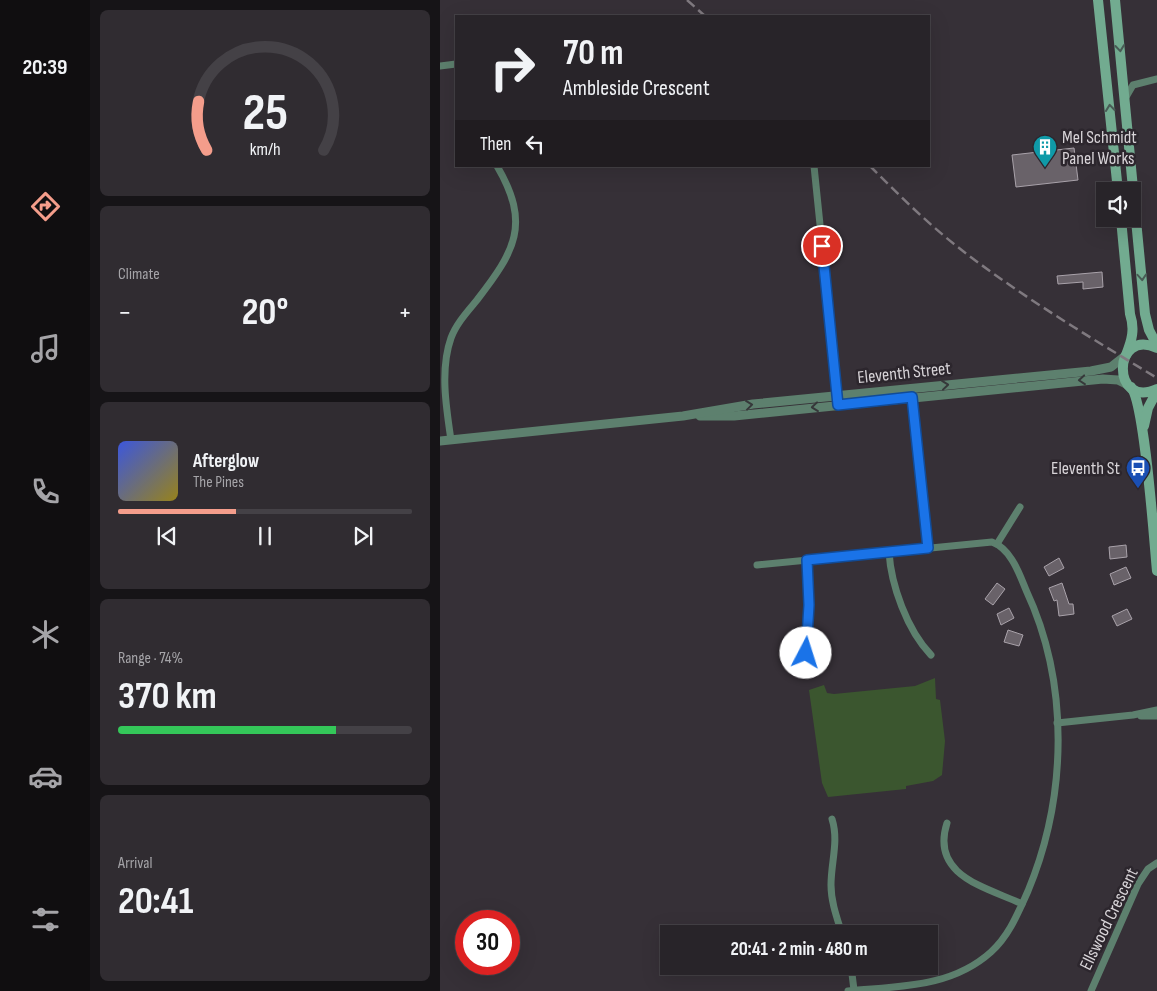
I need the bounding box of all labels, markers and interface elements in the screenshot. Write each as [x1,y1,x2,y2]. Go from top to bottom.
text: 70 m [563,32,623,75]
icon: right [480,35,545,100]
one-way arrow [1115,45,1126,53]
text: 20:39 [22,54,68,81]
text: Ambleside Crescent [563,75,710,102]
text: 25 [242,82,288,145]
one-way arrow [1104,104,1115,112]
place label: Mel Schmidt Panel Works [1062,127,1137,169]
icon: left [521,130,549,158]
text: Then [480,133,511,156]
building icon: Mel Schmidt Panel Works [1032,134,1058,168]
text: km/h [250,139,280,160]
map controls [1096,182,1141,227]
button: sound [1096,182,1141,227]
icon: directions [28,189,63,224]
pin [801,225,843,267]
icon: arrive [808,232,836,260]
text: Climate [118,265,160,284]
one-way arrow [1136,273,1147,281]
text: 20° [242,290,288,335]
text: − [118,296,132,329]
text: + [398,296,412,329]
icon: music [28,331,63,366]
street label: Eleventh Street [856,358,952,388]
one-way arrow [1077,375,1085,386]
one-way arrow [941,380,949,391]
one-way arrow [745,400,753,411]
one-way arrow [811,402,819,413]
text: Afterglow [193,450,259,473]
bus stop icon: Eleventh St [1125,455,1151,489]
place label: Eleventh St [1051,458,1121,479]
text: The Pines [193,473,244,492]
icon: phone [28,474,63,509]
icon: previous [153,522,181,550]
icon: pause [251,522,279,550]
icon: next [349,522,377,550]
icon: climate [28,617,63,652]
position arrow [779,626,831,678]
text: Range · 74% [118,649,183,668]
text: 370 km [118,674,217,719]
icon: car [28,759,63,794]
text: Arrival [118,854,152,873]
street label: Ellswood Crescent [1075,864,1143,973]
text: 20:41 [118,879,193,924]
icon: filters [28,902,63,937]
speed limit sign: 30 [455,910,520,975]
text: 20:41 · 2 min · 480 m [730,938,868,961]

